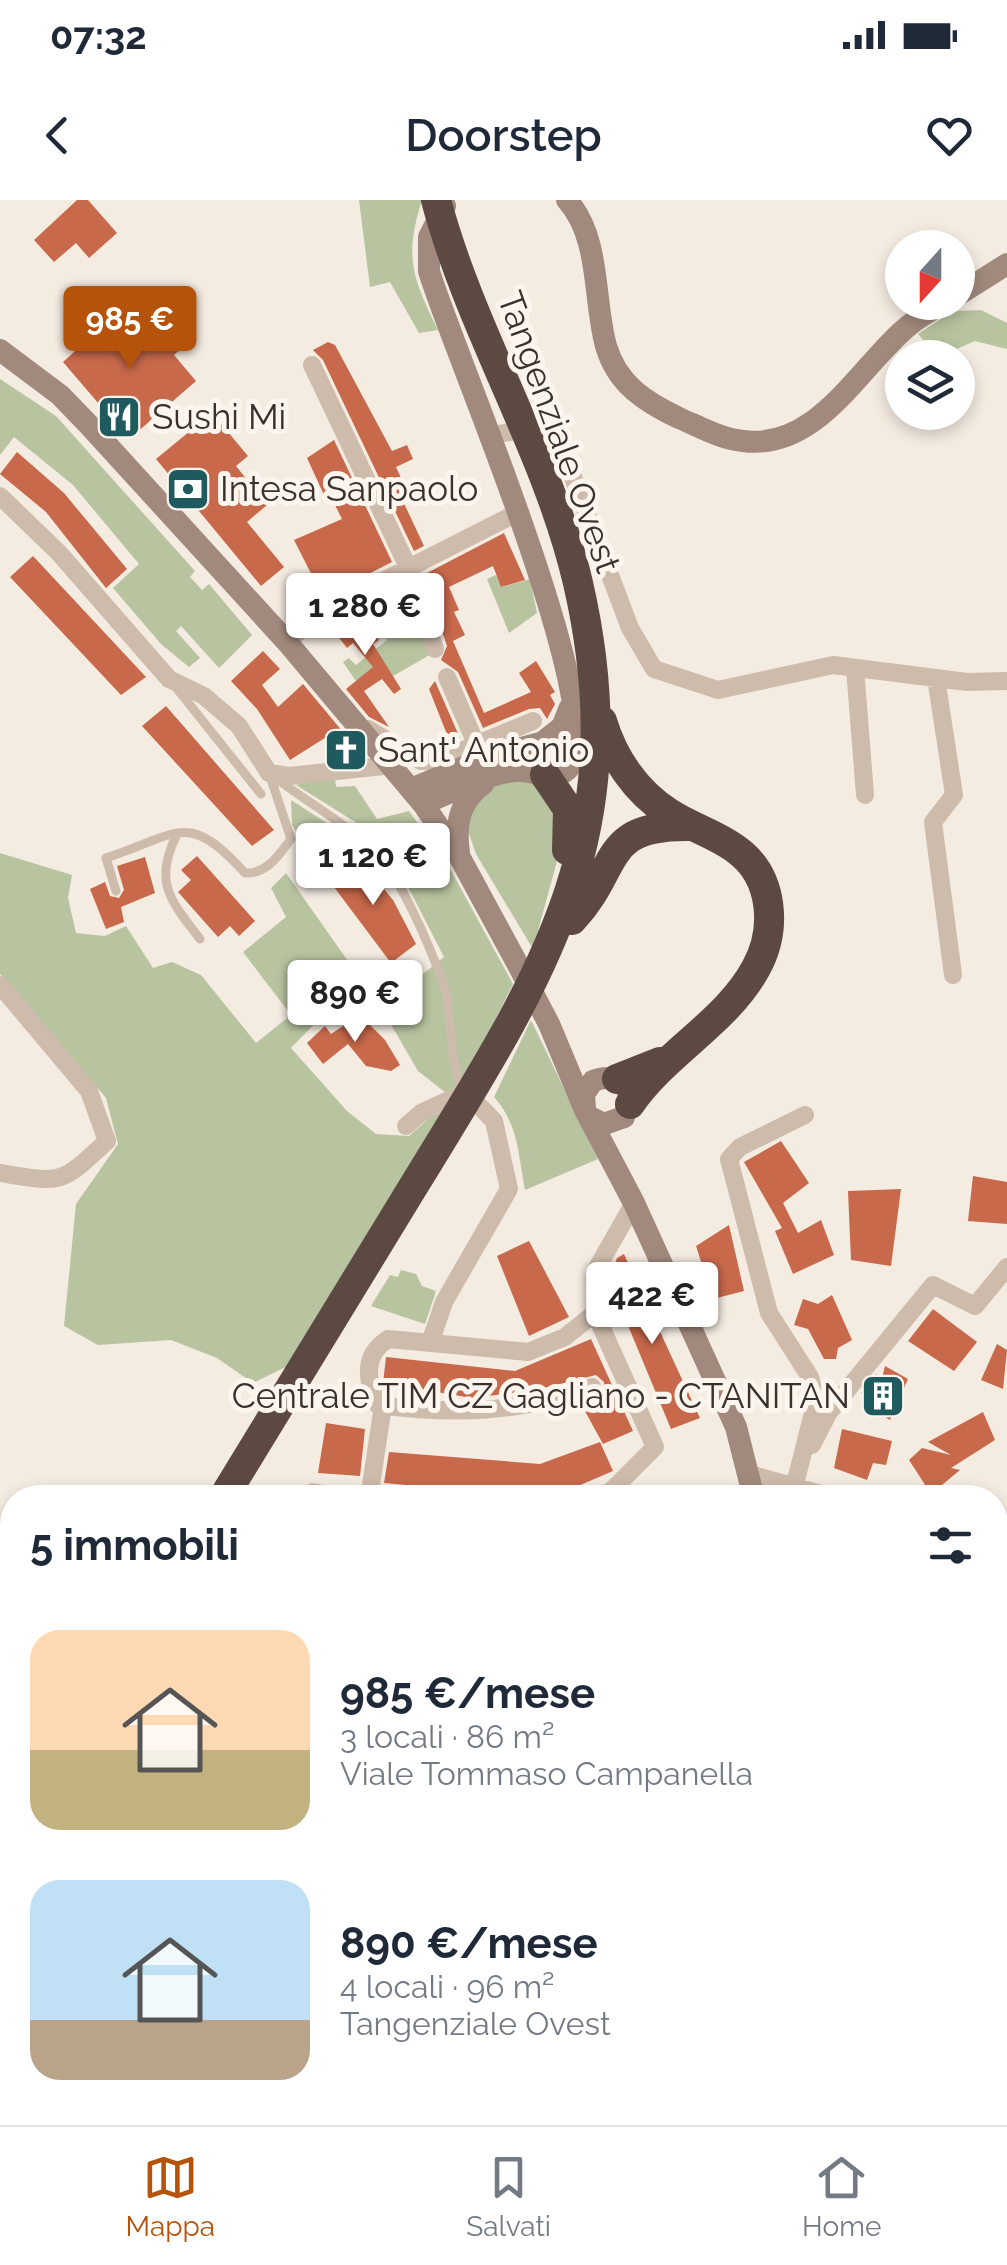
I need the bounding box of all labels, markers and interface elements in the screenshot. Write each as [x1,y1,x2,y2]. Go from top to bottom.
text: 07:32 [50,13,147,58]
icon: back [30,108,85,163]
icon: heart [922,108,977,163]
text: Doorstep [405,109,602,162]
north arrow [885,230,975,320]
map controls [885,230,975,430]
pin: 985 € [60,286,200,371]
street label: Tangenziale Ovest [490,286,629,578]
text: 985 € [85,300,175,337]
button: layers [885,340,975,430]
restaurant icon: Sushi Mi [96,394,142,440]
place label: Sushi Mi [152,396,286,437]
bank icon: Intesa Sanpaolo [165,466,211,512]
place label: Intesa Sanpaolo [220,468,478,509]
pin: 1 280 € [273,573,457,658]
text: 1 280 € [308,587,422,624]
church icon: Sant' Antonio [323,727,369,773]
place label: Sant' Antonio [378,729,589,770]
pin: 1 120 € [281,823,465,908]
text: 1 120 € [318,837,428,874]
pin: 890 € [285,960,425,1045]
text: 890 € [309,974,401,1011]
pin: 422 € [582,1262,722,1347]
text: 422 € [608,1276,696,1313]
building icon: Centrale TIM CZ Gagliano - CTANITAN [860,1373,906,1419]
place label: Centrale TIM CZ Gagliano - CTANITAN [232,1375,850,1416]
icon: filters [923,1518,978,1573]
text: 5 immobili [30,1521,239,1570]
text: 985 €/mese [340,1669,595,1718]
icon: home [110,1670,230,1790]
text: 3 locali · 86 m² [340,1718,554,1755]
text: Viale Tommaso Campanella [340,1755,753,1792]
text: 890 €/mese [340,1919,598,1968]
icon: home [110,1920,230,2040]
text: 4 locali · 96 m² [340,1968,554,2005]
text: Tangenziale Ovest [340,2005,611,2042]
tab: Mappa [126,2150,215,2243]
tab: Salvati [466,2150,551,2243]
tab: Home [802,2150,881,2243]

